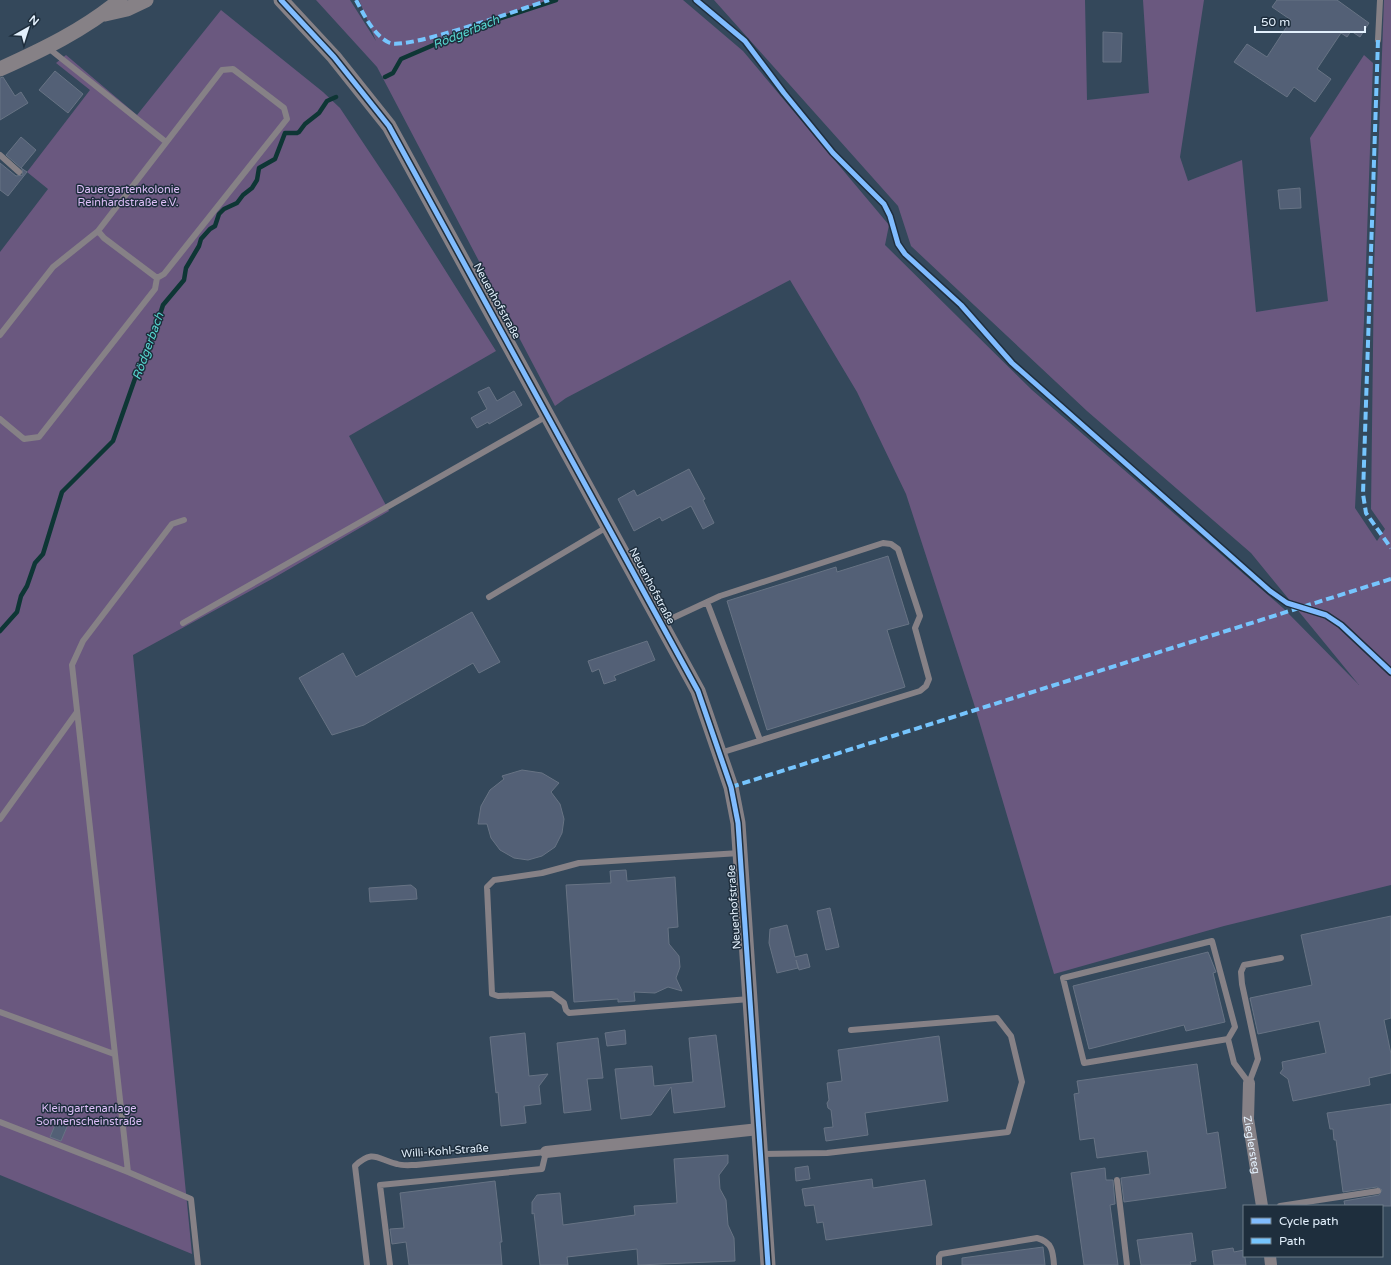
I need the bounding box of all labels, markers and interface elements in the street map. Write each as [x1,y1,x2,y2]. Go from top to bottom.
north arrow [8,8,48,48]
scale bar [1255,8,1365,34]
water label: Rödgerbach [431,12,502,52]
text: N [26,13,42,28]
text: 50 m [1261,15,1290,29]
park label: Dauergartenkolonie Reinhardstraße e.V. [76,183,180,209]
street label: Neuenhofstraße [471,261,523,341]
water label: Rödgerbach [129,310,167,381]
street label: Neuenhofstraße [626,546,678,626]
street label: Neuenhofstraße [725,864,743,950]
park label: Kleingartenanlage Sonnenscheinstraße [36,1102,142,1128]
street label: Zieglersteg [1241,1115,1263,1175]
street label: Willi-Kohl-Straße [401,1141,489,1161]
legend [1243,1205,1383,1257]
text: Cycle path [1279,1214,1338,1228]
text: Path [1279,1234,1305,1248]

